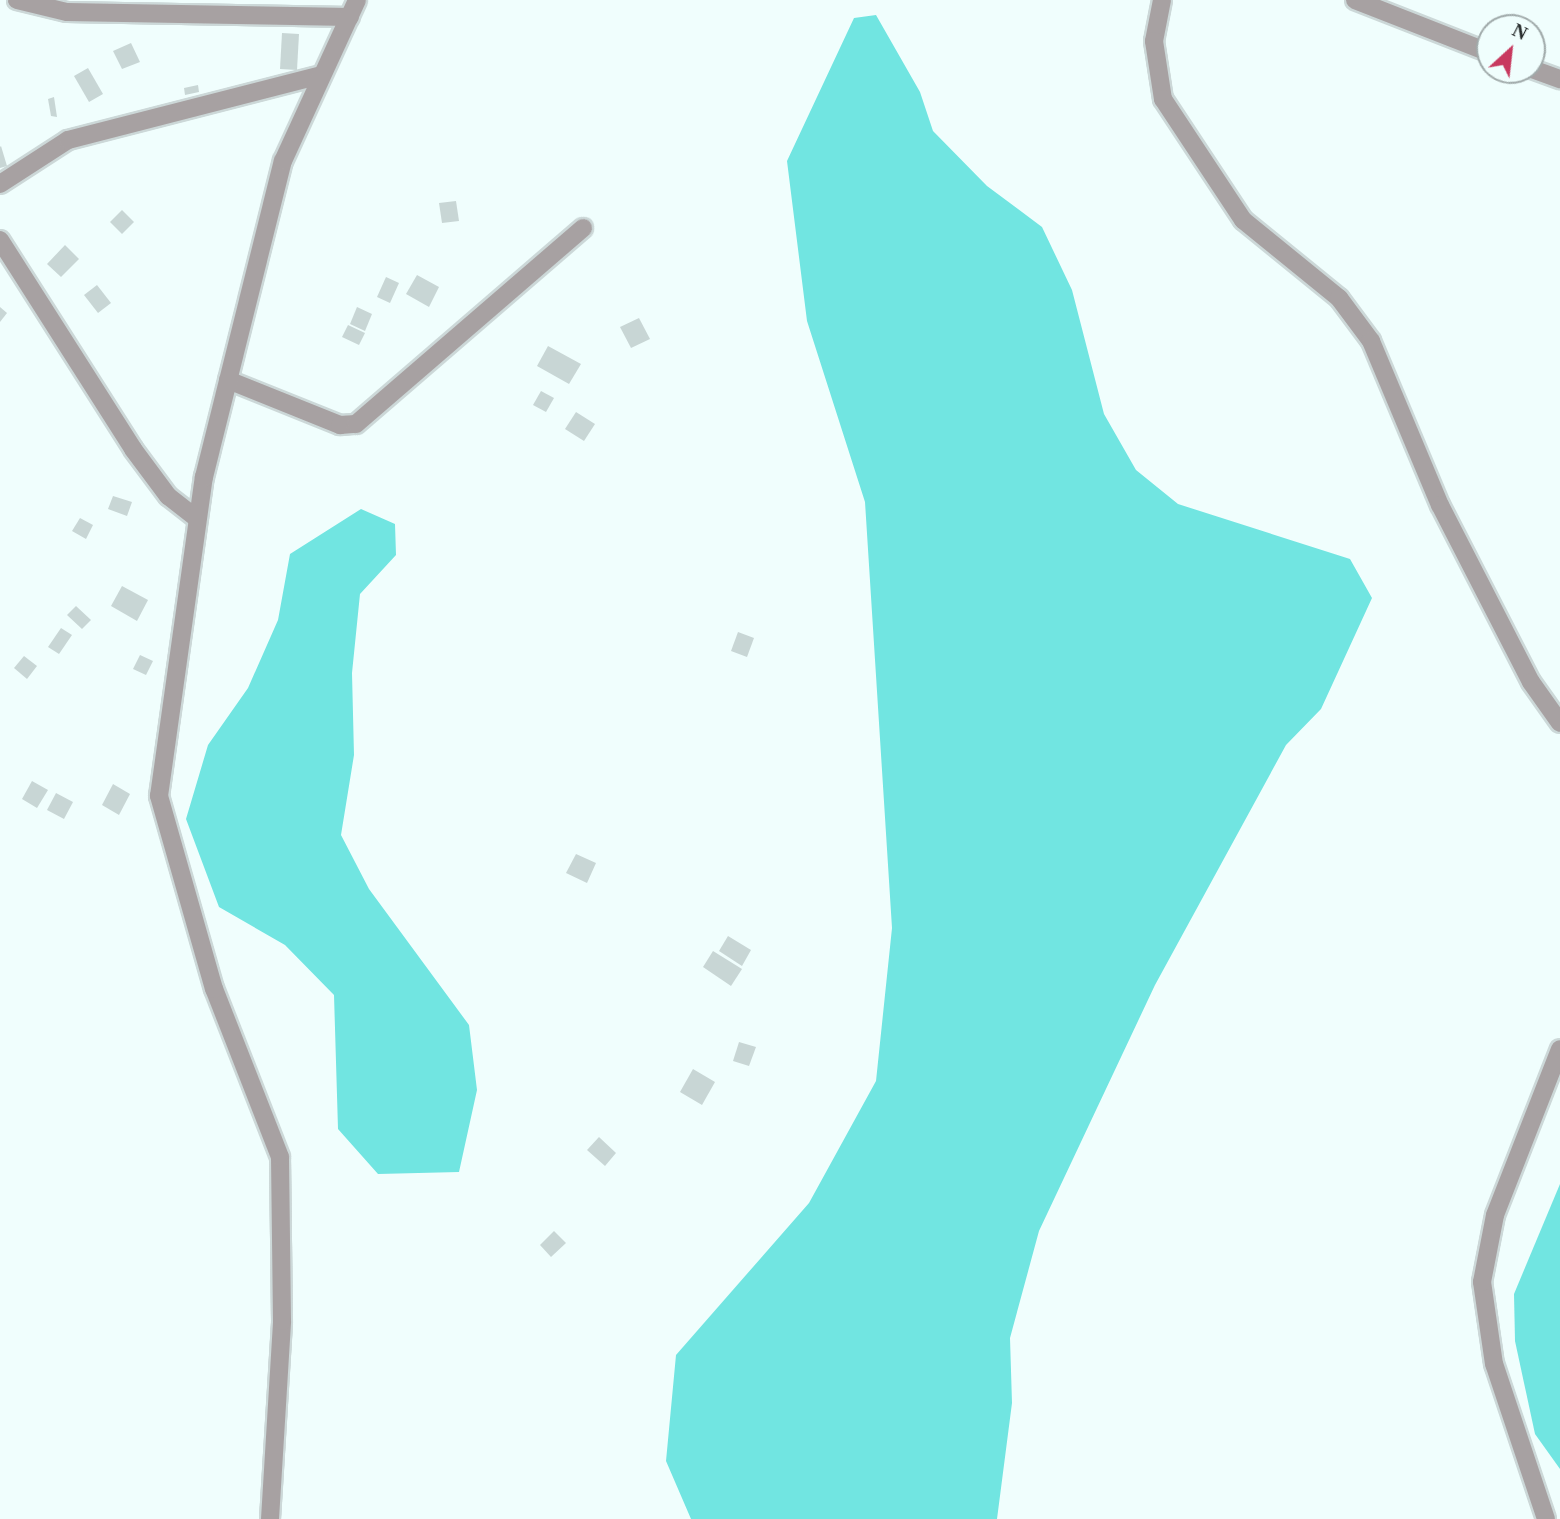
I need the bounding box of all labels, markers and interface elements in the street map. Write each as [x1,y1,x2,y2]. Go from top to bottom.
north arrow [1476,14,1546,84]
text: N [1509,19,1531,44]

